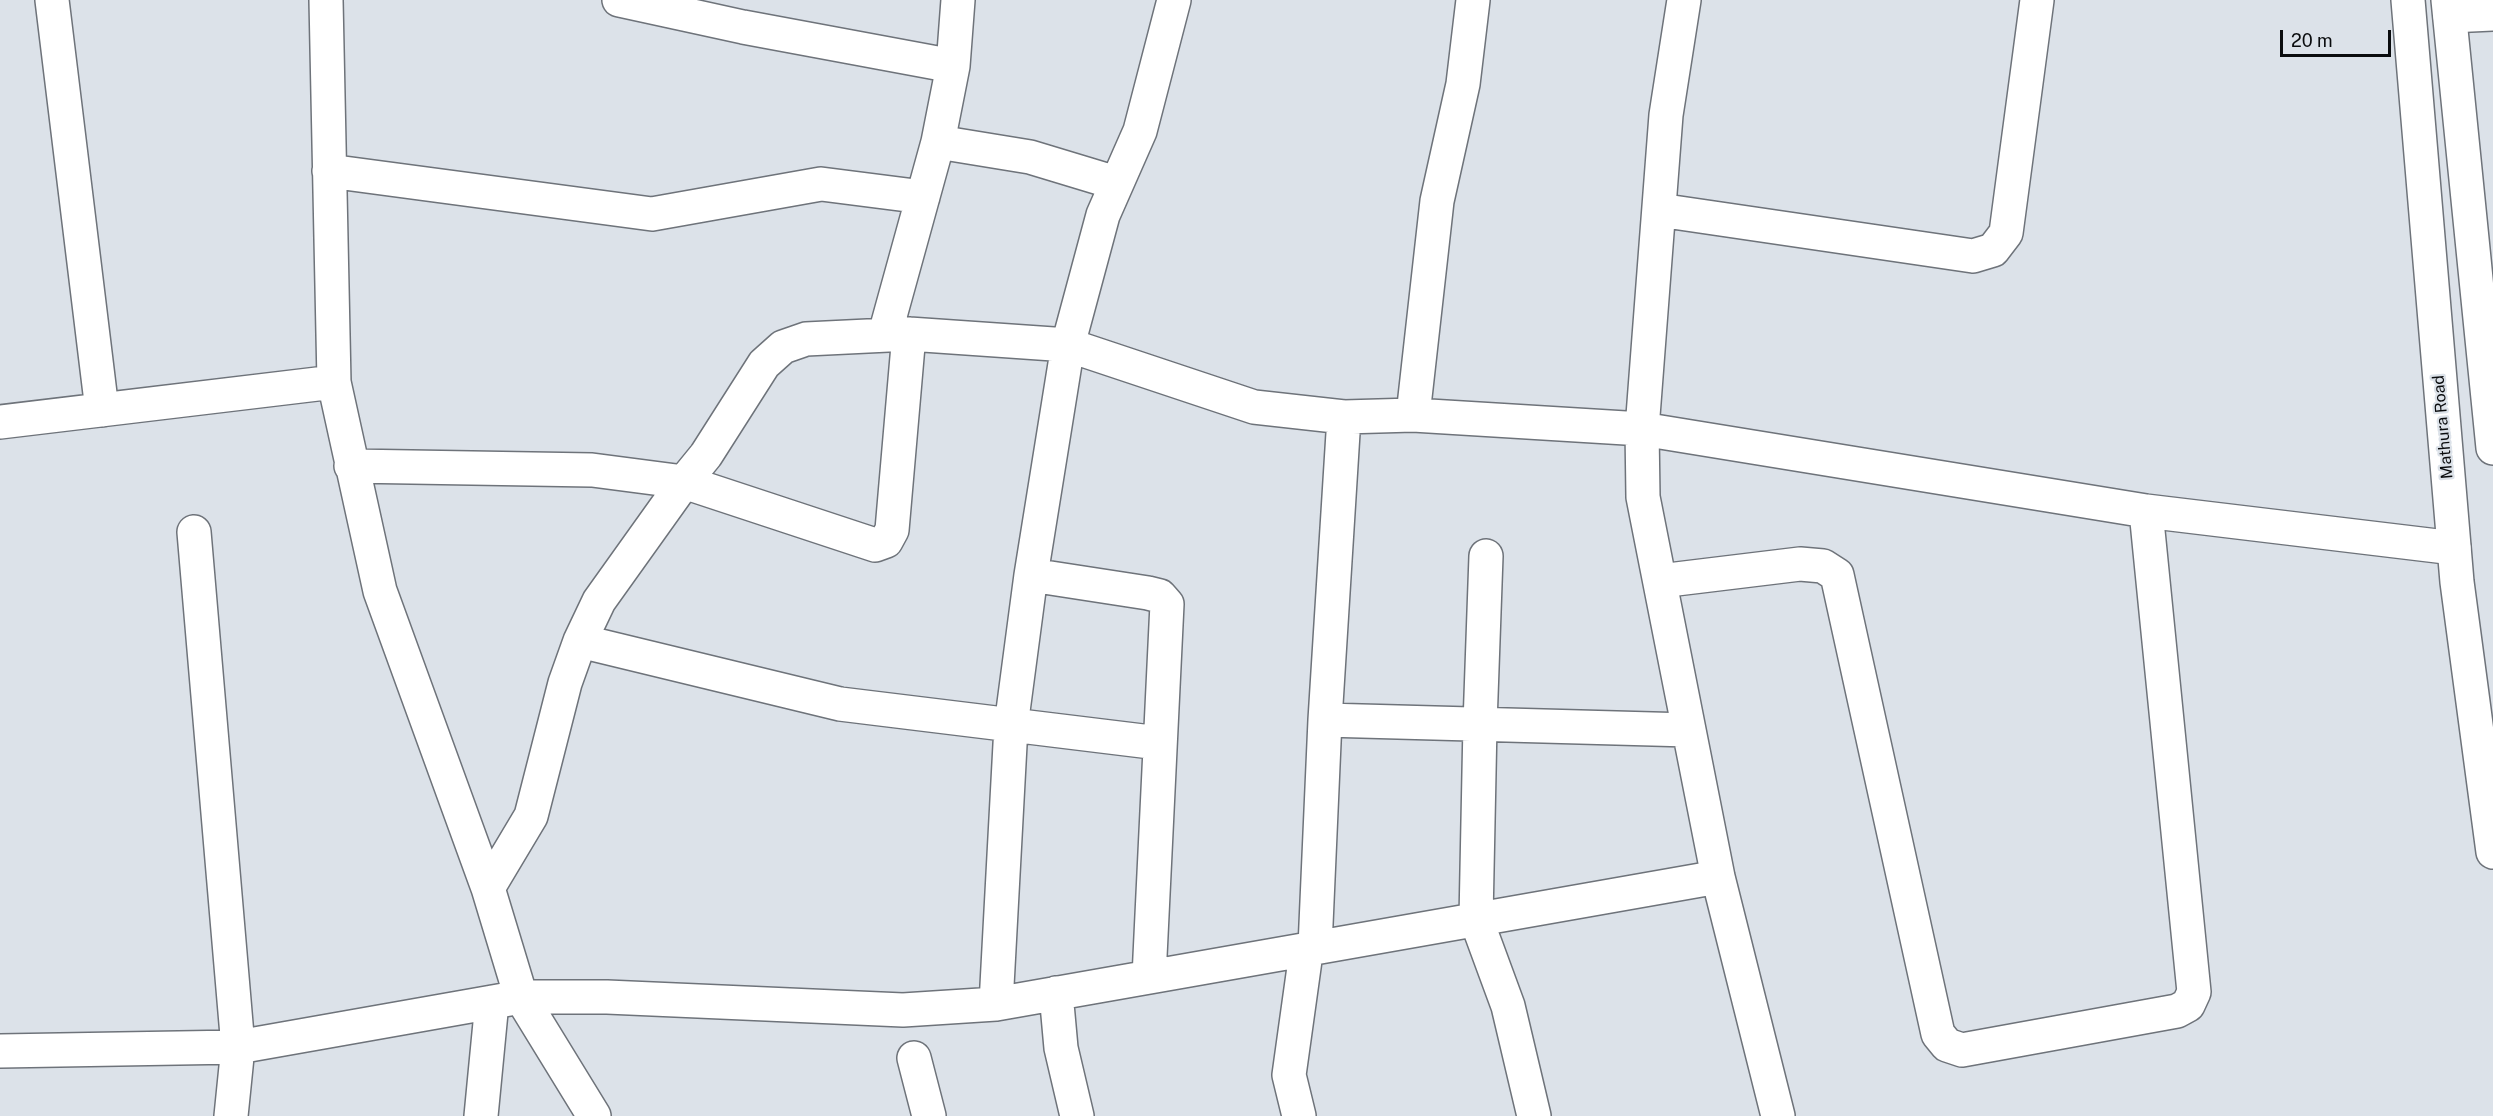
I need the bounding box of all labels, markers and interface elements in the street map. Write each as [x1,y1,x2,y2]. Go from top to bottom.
scale bar [2283,18,2394,56]
text: 20 m [2291,30,2333,51]
street label: Mathura Road [2429,374,2457,480]

